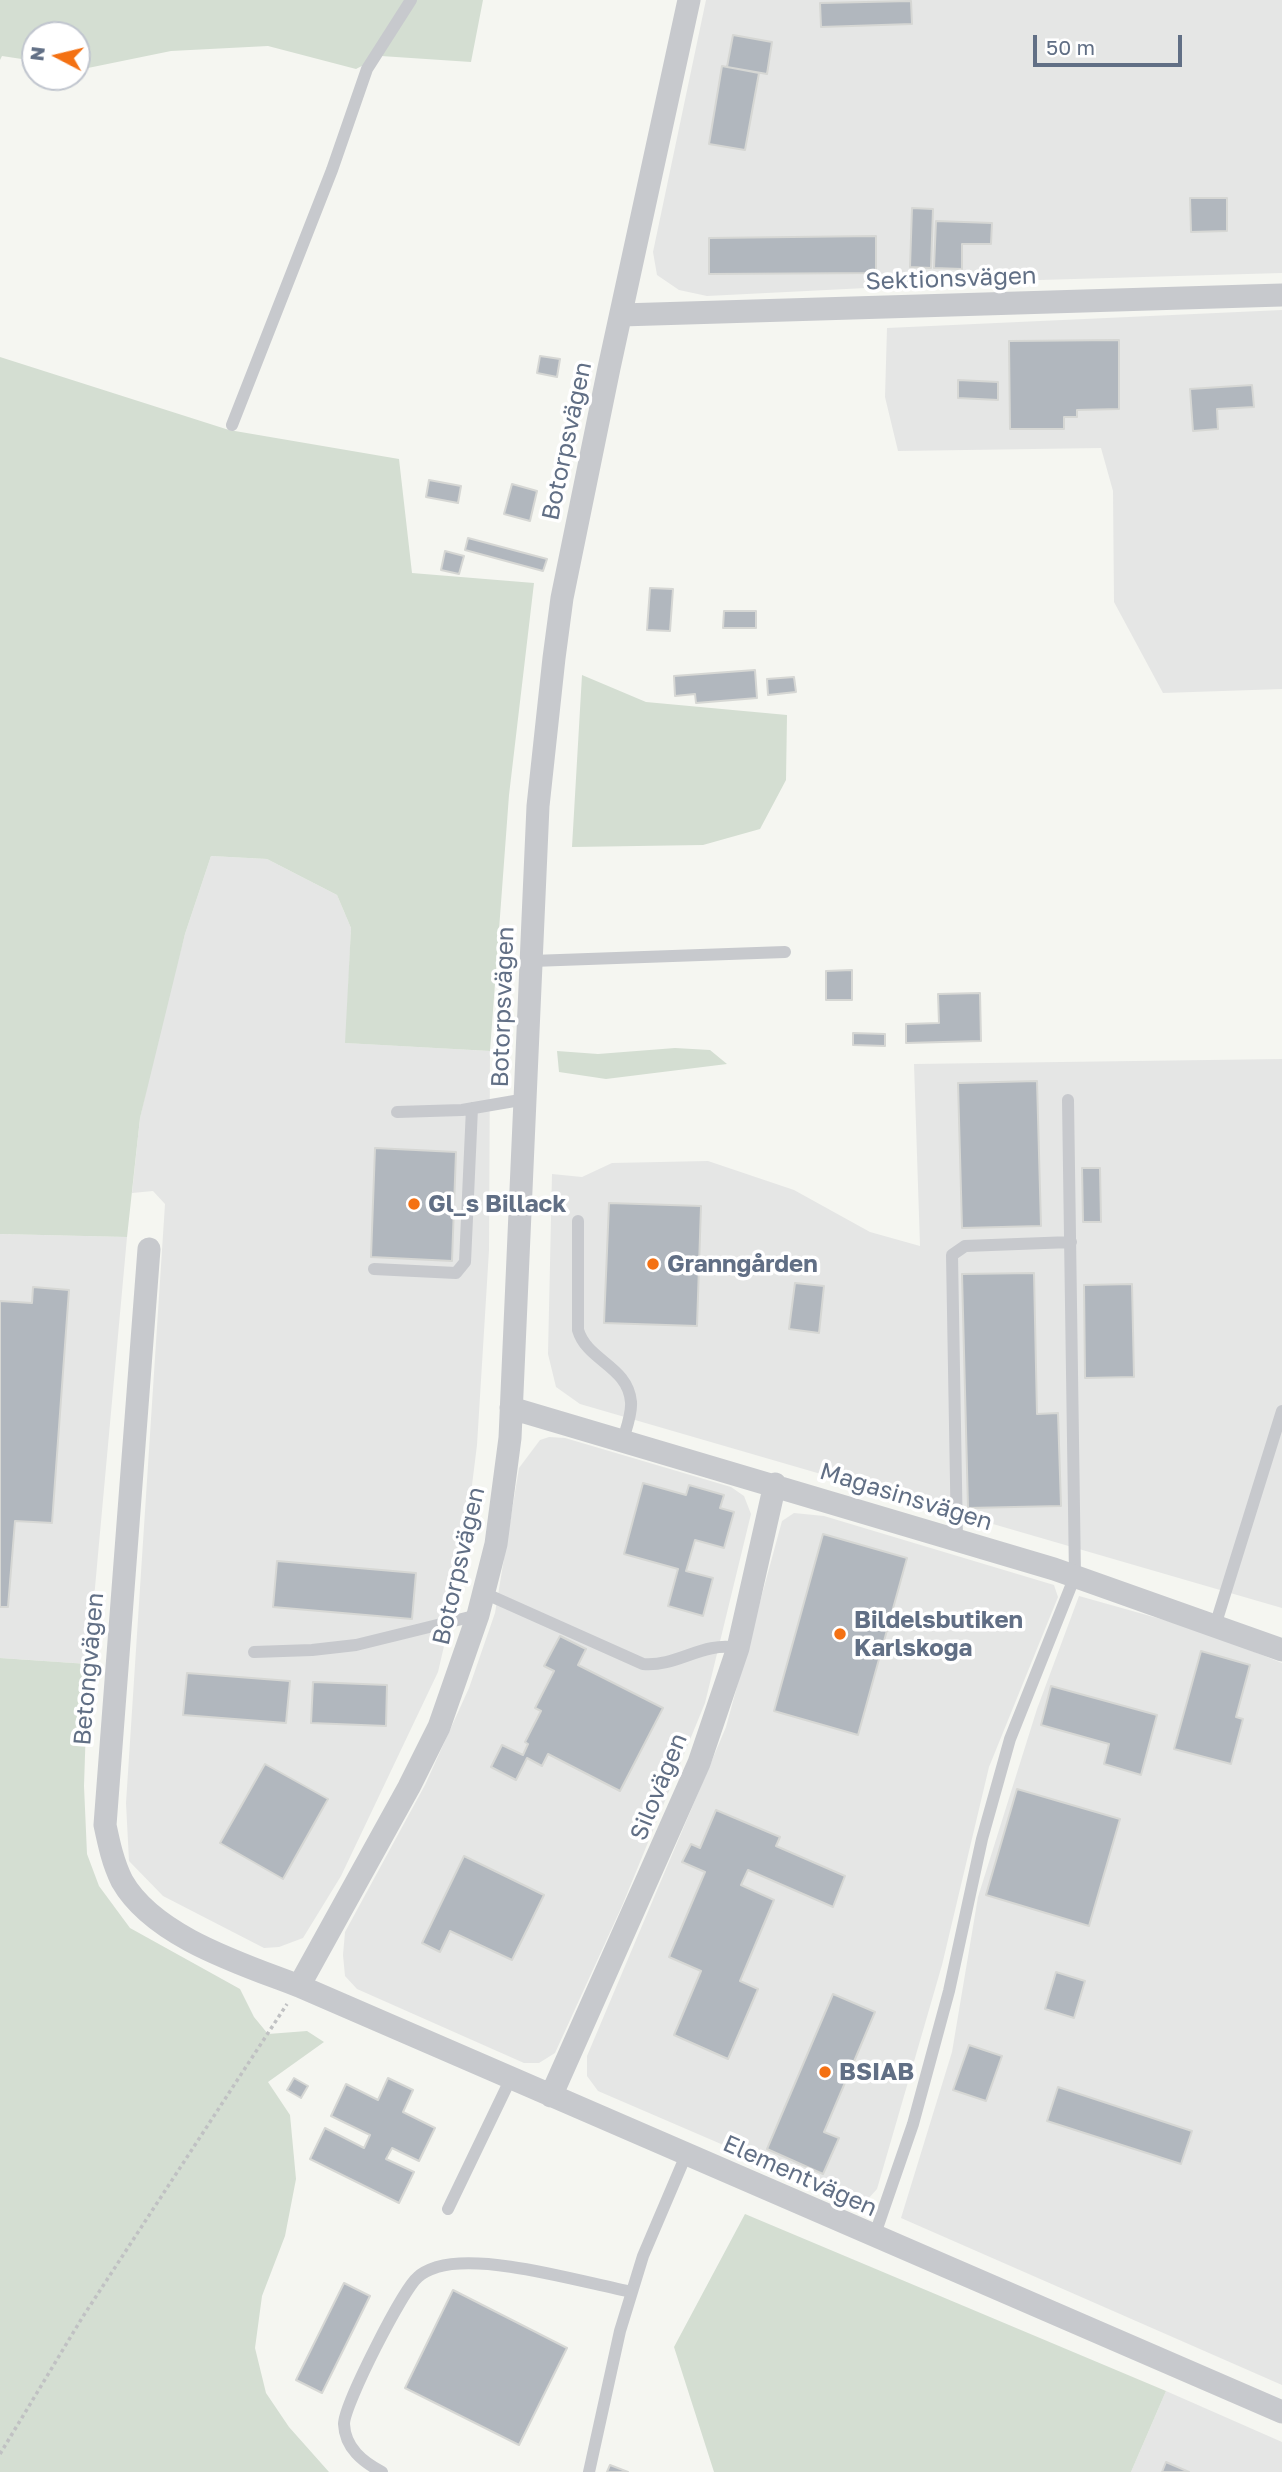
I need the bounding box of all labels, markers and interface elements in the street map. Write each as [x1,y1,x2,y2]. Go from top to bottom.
north arrow [21,21,91,91]
scale bar [1037,21,1186,65]
text: 50 m [1046,34,1095,60]
text: N [24,45,49,62]
street label: Sektionsvägen [865,262,1037,296]
street label: Botorpsvägen [536,359,598,523]
street label: Botorpsvägen [486,926,520,1088]
place label: Gl_s Billack [428,1190,566,1218]
marker: Gl_s Billack [406,1196,422,1212]
place label: Granngården [667,1250,818,1278]
marker: Granngården [645,1256,661,1272]
street label: Magasinsvägen [816,1457,996,1537]
street label: Botorpsvägen [427,1484,491,1648]
street label: Betongvägen [68,1591,110,1747]
place label: Bildelsbutiken Karlskoga [854,1606,1023,1662]
marker: Bildelsbutiken Karlskoga [832,1626,848,1642]
street label: Silovägen [624,1729,694,1845]
place label: BSIAB [839,2058,914,2086]
marker: BSIAB [817,2064,833,2080]
street label: Elementvägen [718,2129,882,2223]

